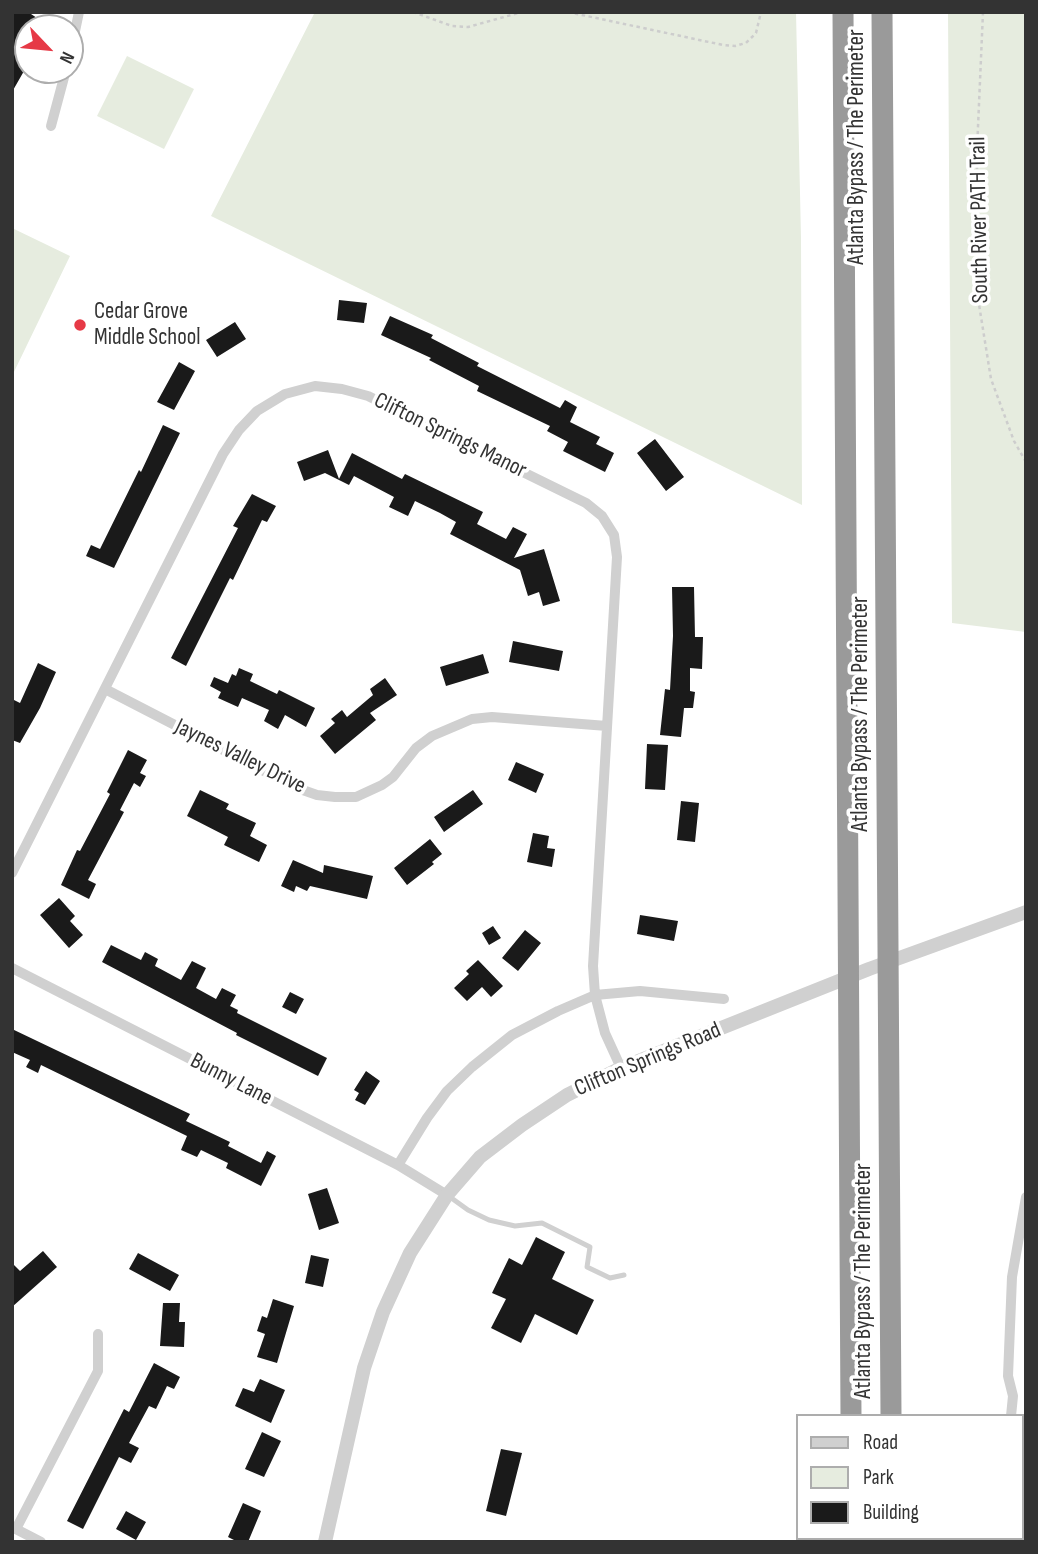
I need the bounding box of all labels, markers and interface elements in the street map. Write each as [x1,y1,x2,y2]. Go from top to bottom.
north arrow [14,14,84,84]
street label: Atlanta Bypass / The Perimeter [843,29,871,265]
text: N [54,48,79,67]
street label: South River PATH Trail [965,136,995,304]
place label: Cedar Grove Middle School [94,298,201,352]
marker: Cedar Grove Middle School [72,317,88,333]
street label: Clifton Springs Manor [369,387,531,485]
street label: Atlanta Bypass / The Perimeter [847,596,875,832]
street label: Jaynes Valley Drive [170,713,310,801]
street label: Clifton Springs Road [571,1017,725,1103]
street label: Bunny Lane [185,1048,277,1112]
street label: Atlanta Bypass / The Perimeter [850,1163,878,1399]
legend [796,1414,1024,1540]
text: Road [863,1430,898,1455]
text: Park [863,1465,894,1490]
text: Building [863,1500,919,1525]

